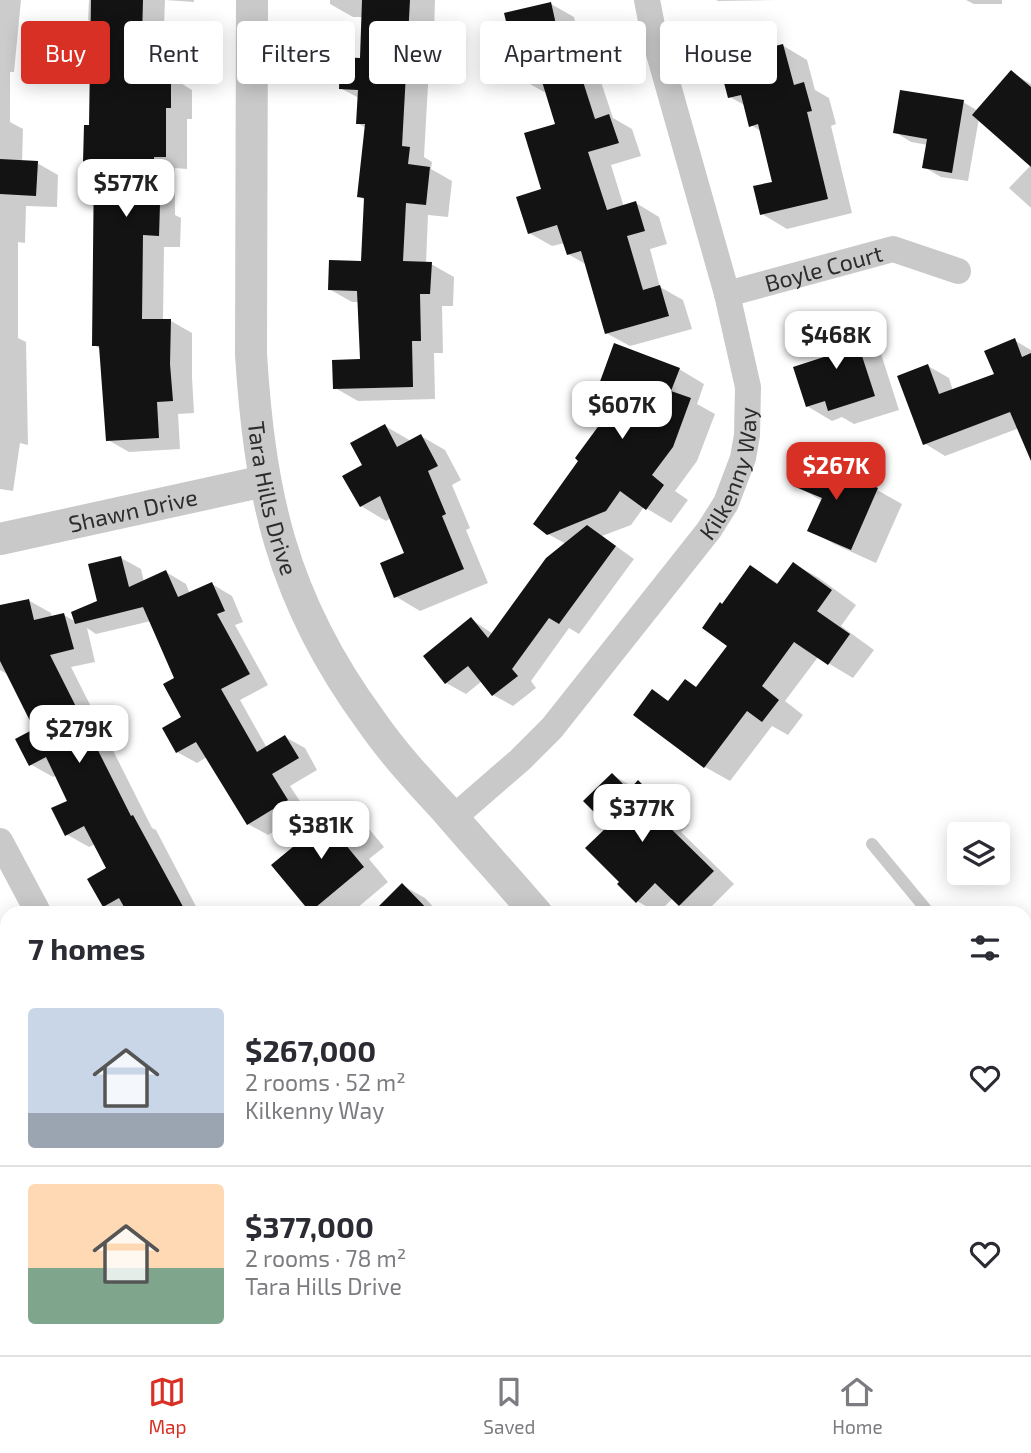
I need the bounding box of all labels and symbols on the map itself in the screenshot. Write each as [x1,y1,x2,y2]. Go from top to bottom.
pin: $577K [77,160,175,219]
street label: Boyle Court [761,238,886,297]
pin: $468K [787,312,885,371]
pin: $607K [573,382,671,441]
street label: Kilkenny Way [693,407,762,545]
street label: Tara Hills Drive [243,420,304,579]
pin: $267K [787,442,885,502]
street label: Shawn Drive [66,482,200,538]
pin: $279K [30,706,128,765]
pin: $377K [593,784,691,844]
pin: $381K [272,802,370,861]

